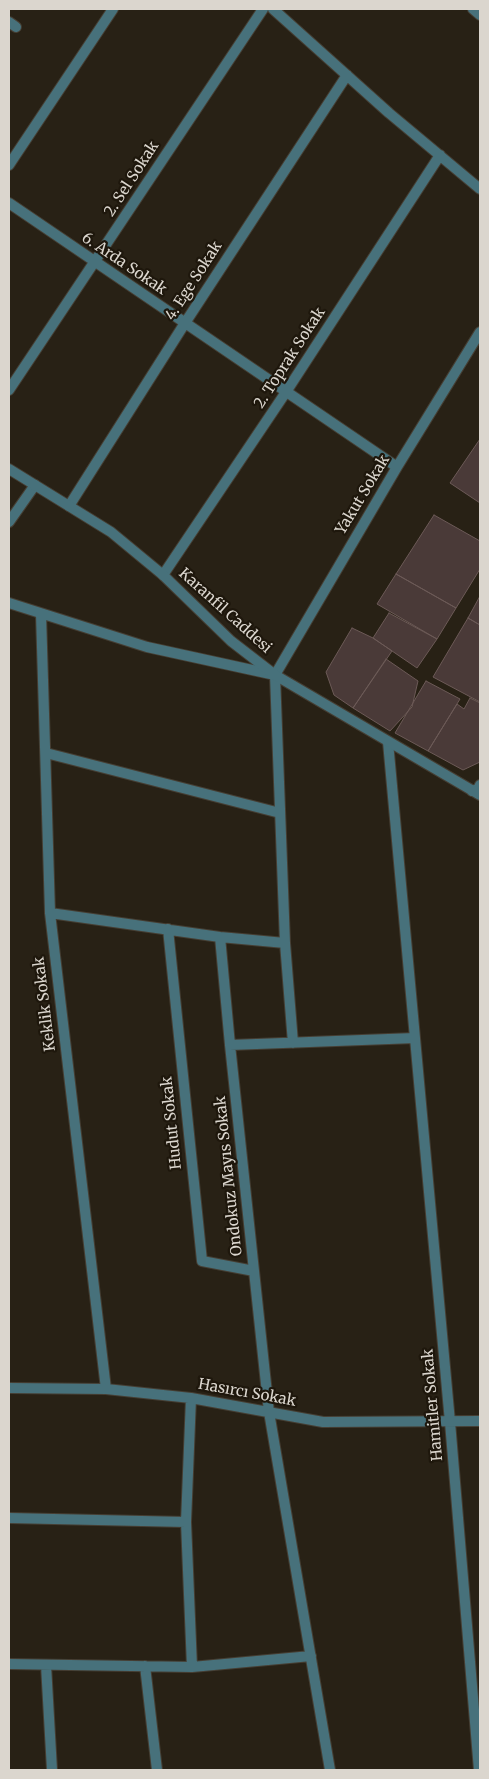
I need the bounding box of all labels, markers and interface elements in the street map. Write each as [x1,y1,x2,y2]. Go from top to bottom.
street label: 2. Sel Sokak [101,138,163,220]
street label: 6. Arda Sokak [78,229,170,299]
street label: 4. Ege Sokak [162,238,226,324]
street label: 2. Toprak Sokak [251,304,329,412]
street label: Yakut Sokak [332,452,394,538]
street label: Karanfil Caddesi [175,565,275,657]
street label: Keklik Sokak [30,956,60,1052]
street label: Hudut Sokak [158,1076,186,1170]
street label: Ondokuz Mayıs Sokak [212,1095,246,1257]
street label: Hamitler Sokak [419,1348,447,1462]
street label: Hasırcı Sokak [197,1376,297,1410]

